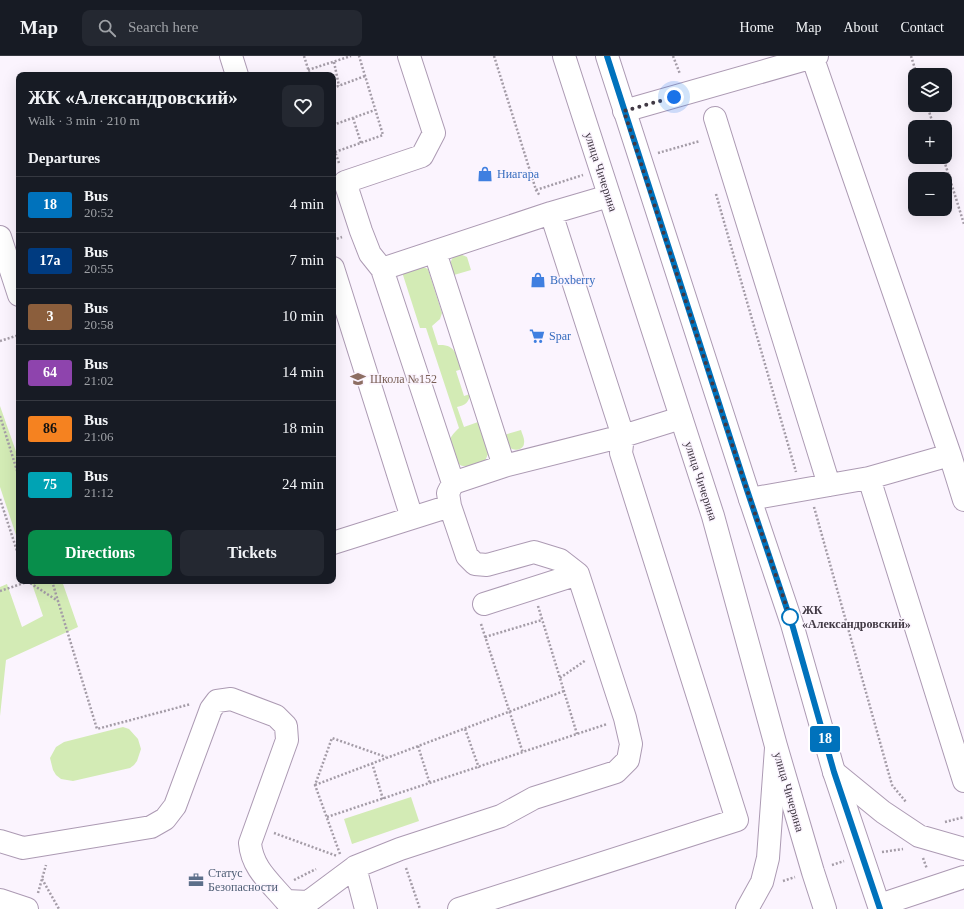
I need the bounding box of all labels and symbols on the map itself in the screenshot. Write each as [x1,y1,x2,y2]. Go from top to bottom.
your location [664,87,684,107]
street label: улица Чичерина [582,131,621,214]
shop icon: Ниагара [476,165,494,183]
place label: Ниагара [497,167,540,181]
shop icon: Boxberry [529,271,547,289]
place label: Boxberry [550,273,595,287]
supermarket icon: Spar [528,327,546,345]
place label: Spar [549,329,571,343]
school or university icon: Школа №152 [349,370,367,388]
place label: Школа №152 [370,372,437,386]
street label: улица Чичерина [682,440,721,523]
place label: ЖК «Александровский» [802,603,911,631]
marker: ЖК «Александровский» [781,608,799,626]
line badge: 18 [807,726,843,752]
street label: улица Чичерина [771,750,807,834]
place label: Статус Безопасности [208,866,278,894]
office icon: Статус Безопасности [187,871,205,889]

